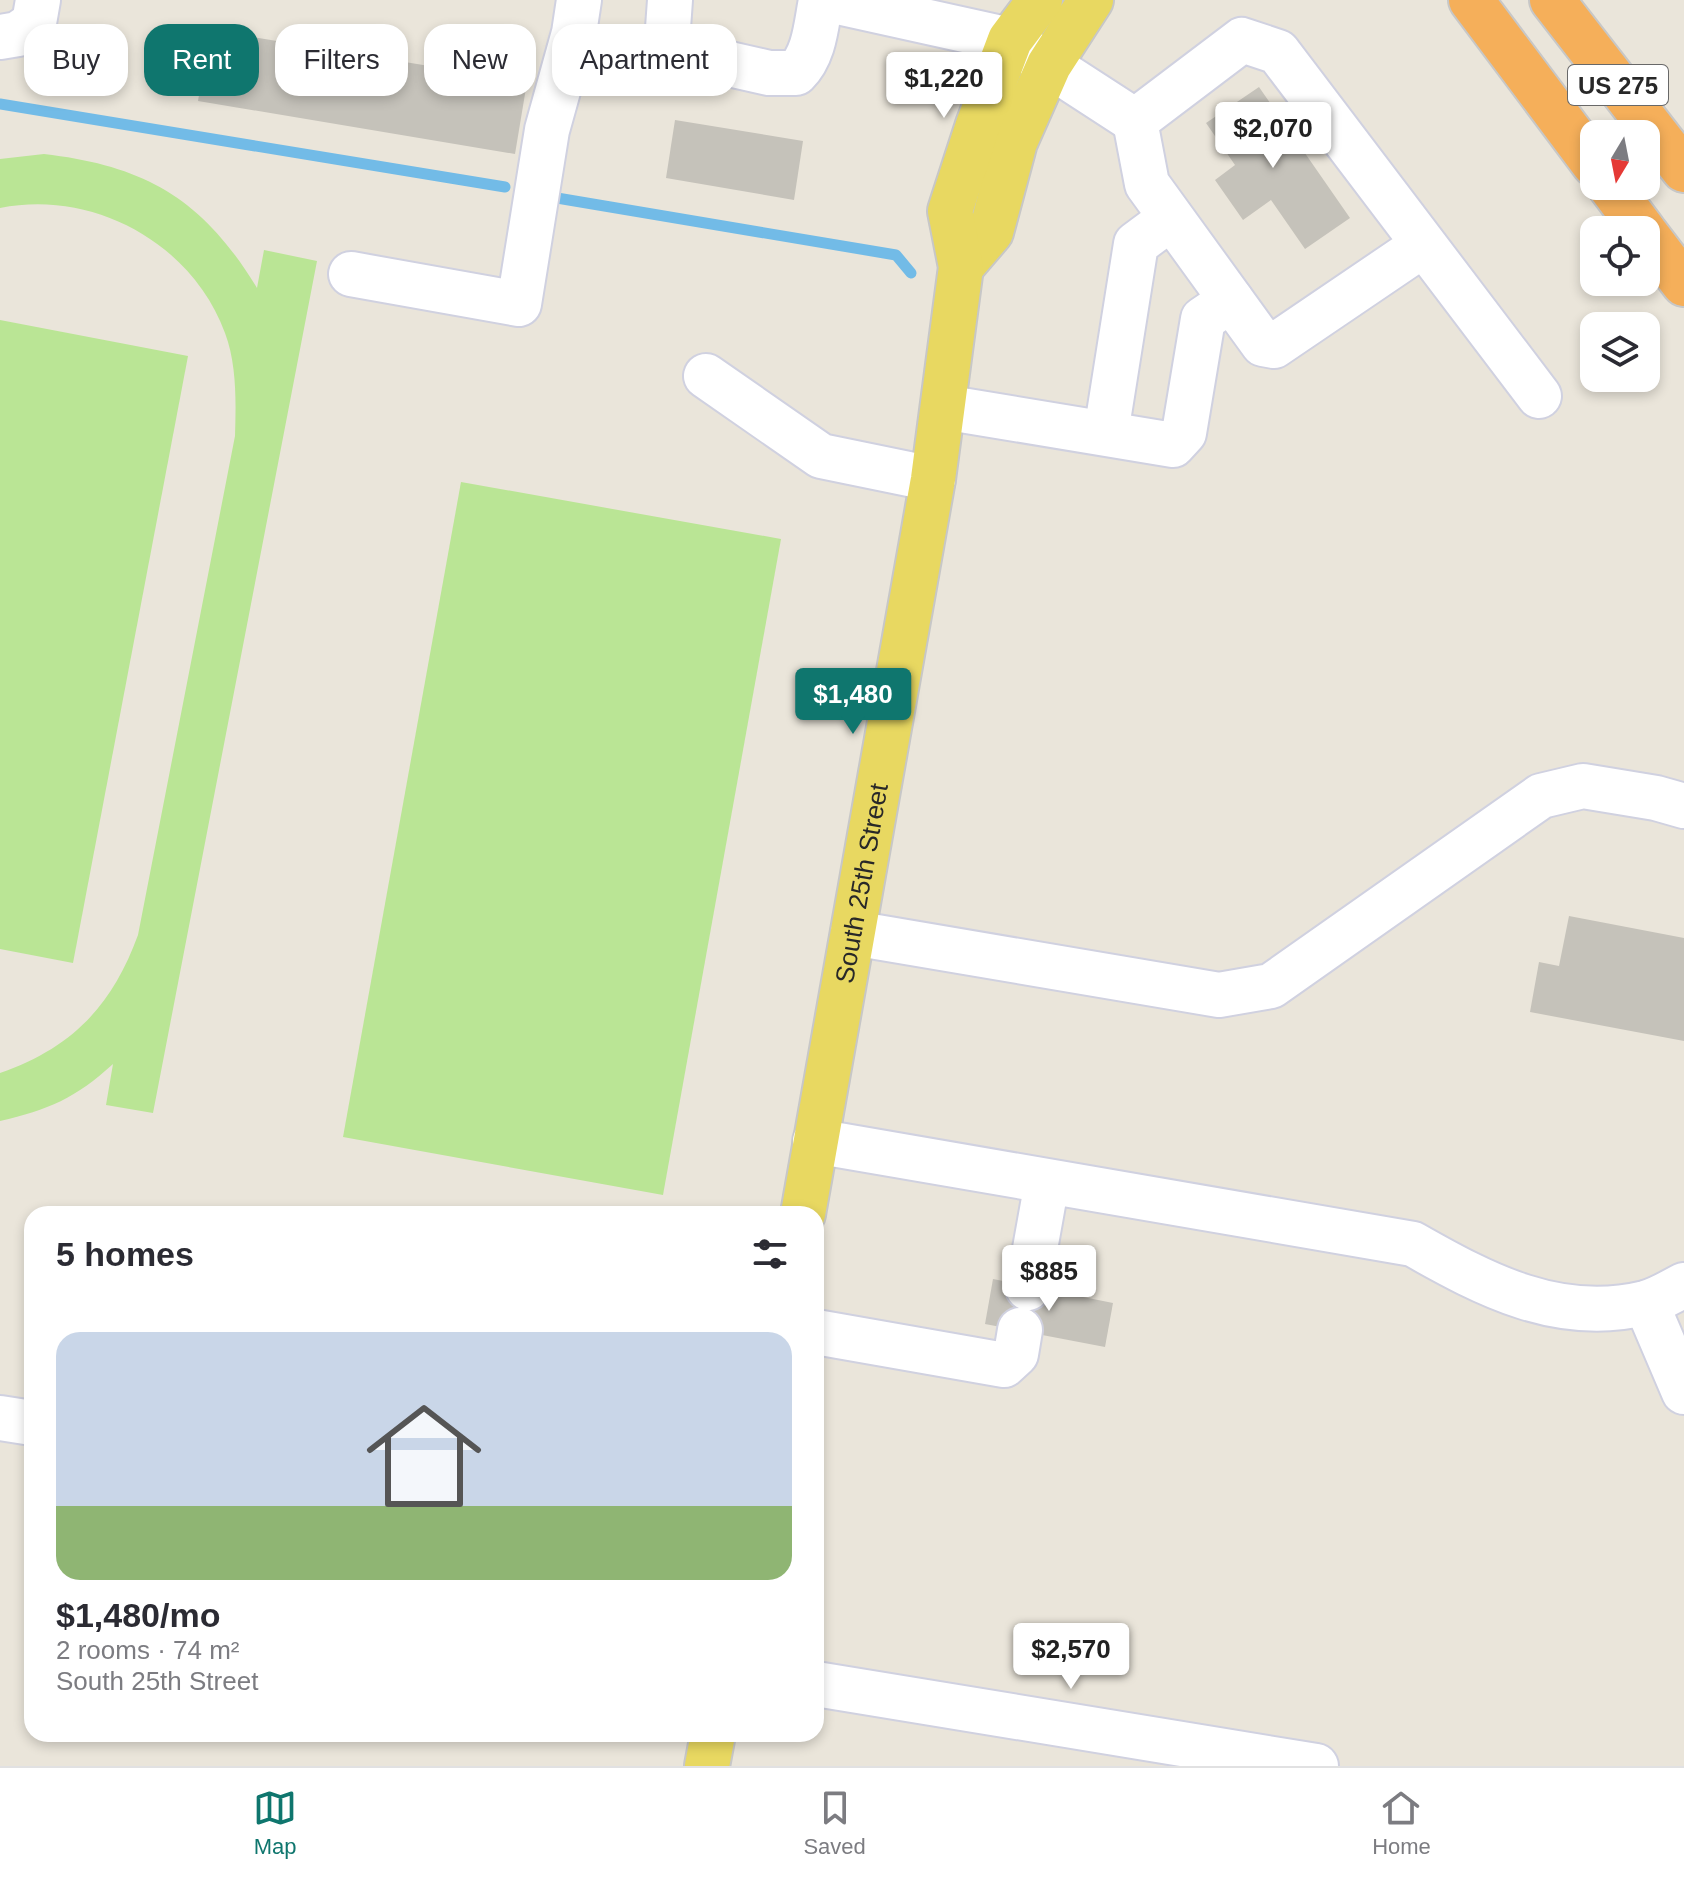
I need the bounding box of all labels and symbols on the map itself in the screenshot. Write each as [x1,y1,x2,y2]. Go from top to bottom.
pin: $1,220 [879,52,1009,120]
road number: US 275 [1568,65,1668,105]
pin: $2,070 [1208,102,1338,170]
north arrow [1580,120,1660,200]
pin: $1,480 [788,668,918,736]
street label: South 25th Street [829,780,894,985]
pin: $885 [1002,1245,1096,1313]
pin: $2,570 [1006,1623,1136,1691]

